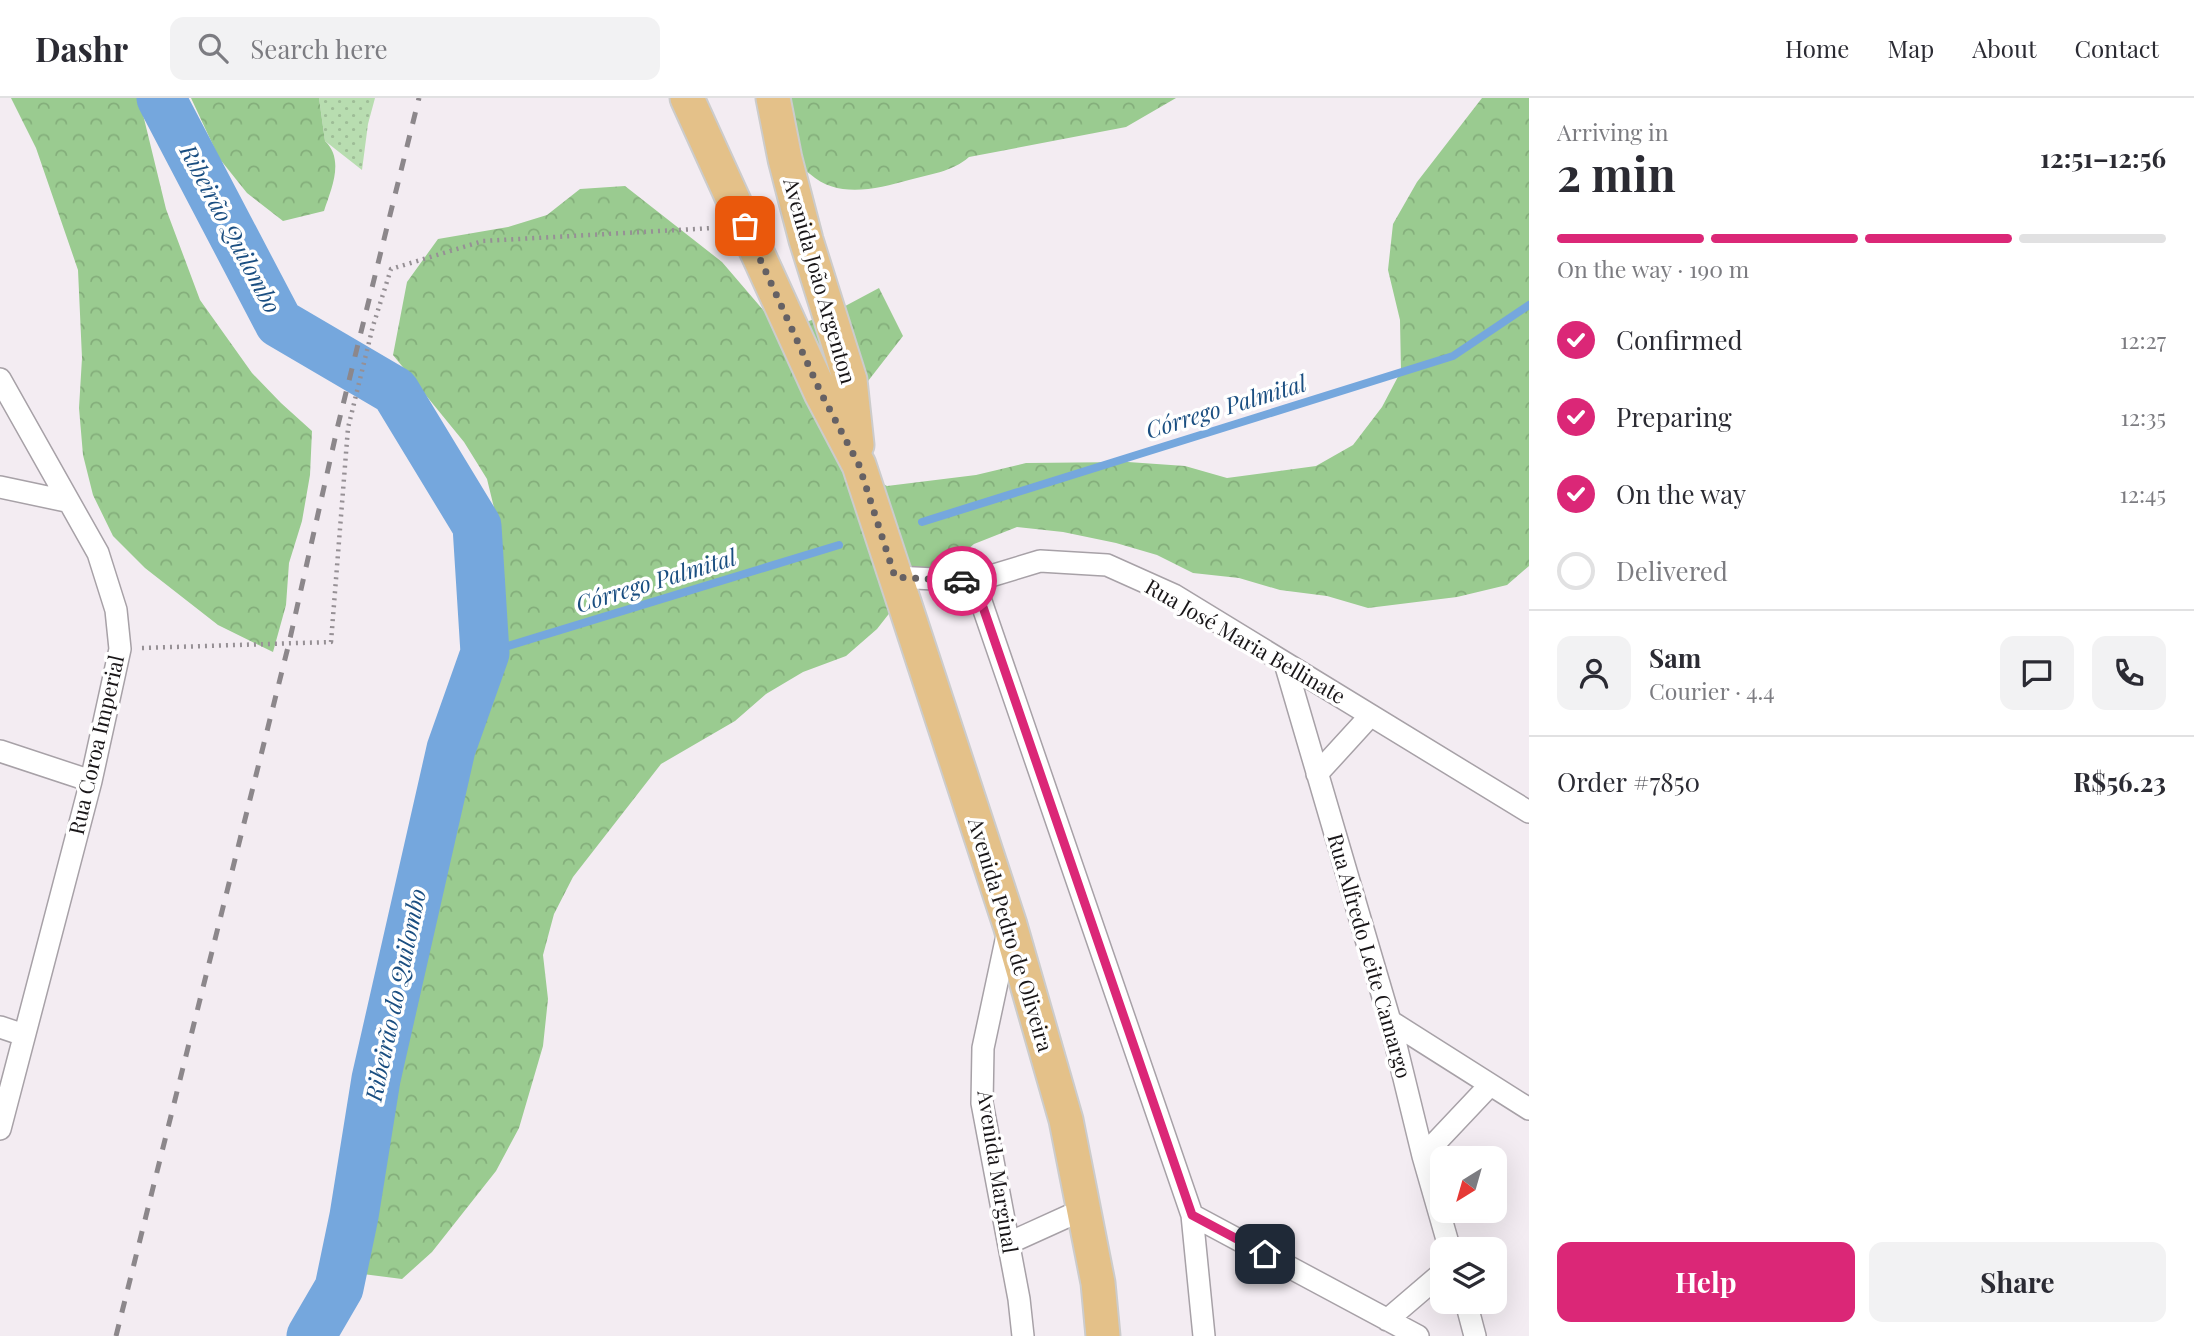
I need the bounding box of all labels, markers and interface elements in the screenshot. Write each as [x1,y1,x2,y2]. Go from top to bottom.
search box [170,17,660,80]
text: Dashr [35,26,128,70]
icon: search [194,29,232,67]
text: Search here [250,31,388,66]
text: Home [1785,32,1849,64]
text: Map [1887,32,1934,64]
text: About [1972,32,2036,64]
text: Contact [2074,32,2159,64]
text: Arriving in [1557,116,1669,147]
water label: Ribeirão Quilombo [173,138,289,318]
text: 12:51–12:56 [2040,140,2166,175]
text: 2 min [1557,142,1676,204]
street label: Avenida João Argenton [778,173,864,387]
pin [715,196,775,256]
icon: bag [726,207,764,245]
text: On the way · 190 m [1557,253,1749,284]
icon: check [1557,321,1595,359]
text: Confirmed [1616,322,1743,357]
text: 12:27 [2120,324,2166,355]
water label: Córrego Palmital [1141,366,1311,445]
icon: check [1557,398,1595,436]
text: Preparing [1616,399,1732,434]
text: 12:35 [2120,401,2166,432]
icon: check [1557,475,1595,513]
text: On the way [1616,476,1746,511]
text: 12:45 [2119,478,2166,509]
water label: Córrego Palmital [571,540,741,619]
courier [927,546,997,616]
text: Delivered [1616,553,1728,588]
icon: car [943,562,981,600]
street label: Rua José Maria Bellinate [1141,571,1351,709]
button: person [1557,636,1631,710]
button: chat [2000,636,2074,710]
button: phone [2092,636,2166,710]
text: Sam [1649,640,1701,675]
street label: Rua Coroa Imperial [61,652,129,837]
text: Courier · 4.4 [1649,675,1775,706]
text: Order #7850 [1557,764,1700,799]
text: R$56.23 [2073,764,2166,799]
street label: Avenida Pedro de Oliveira [963,813,1061,1055]
street label: Rua Alfredo Leite Camargo [1323,830,1419,1081]
water label: Ribeirão do Quilombo [357,886,432,1105]
street label: Avenida Marginal [972,1087,1026,1255]
north arrow [1430,1146,1507,1223]
map controls [1430,1146,1507,1314]
pin [1235,1224,1295,1284]
icon: home [1246,1235,1284,1273]
button: layers [1430,1237,1507,1314]
button: Help [1557,1242,1855,1322]
button: Share [1869,1242,2166,1322]

